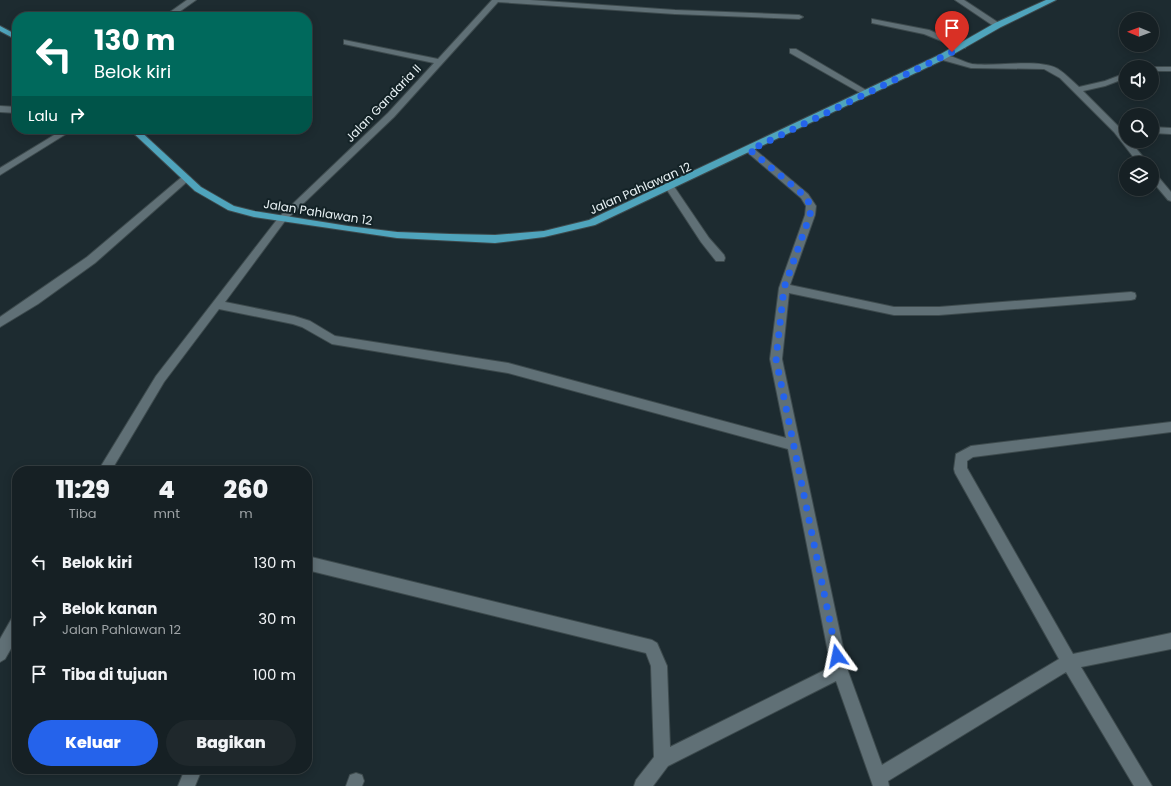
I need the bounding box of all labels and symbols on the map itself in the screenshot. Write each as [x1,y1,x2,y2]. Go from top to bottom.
pin [935,11,969,52]
north arrow [1119,12,1159,52]
street label: Jalan Gandaria II [341,60,425,146]
street label: Jalan Pahlawan 12 [586,158,694,218]
street label: Jalan Pahlawan 12 [262,195,374,229]
position arrow [816,635,858,677]

